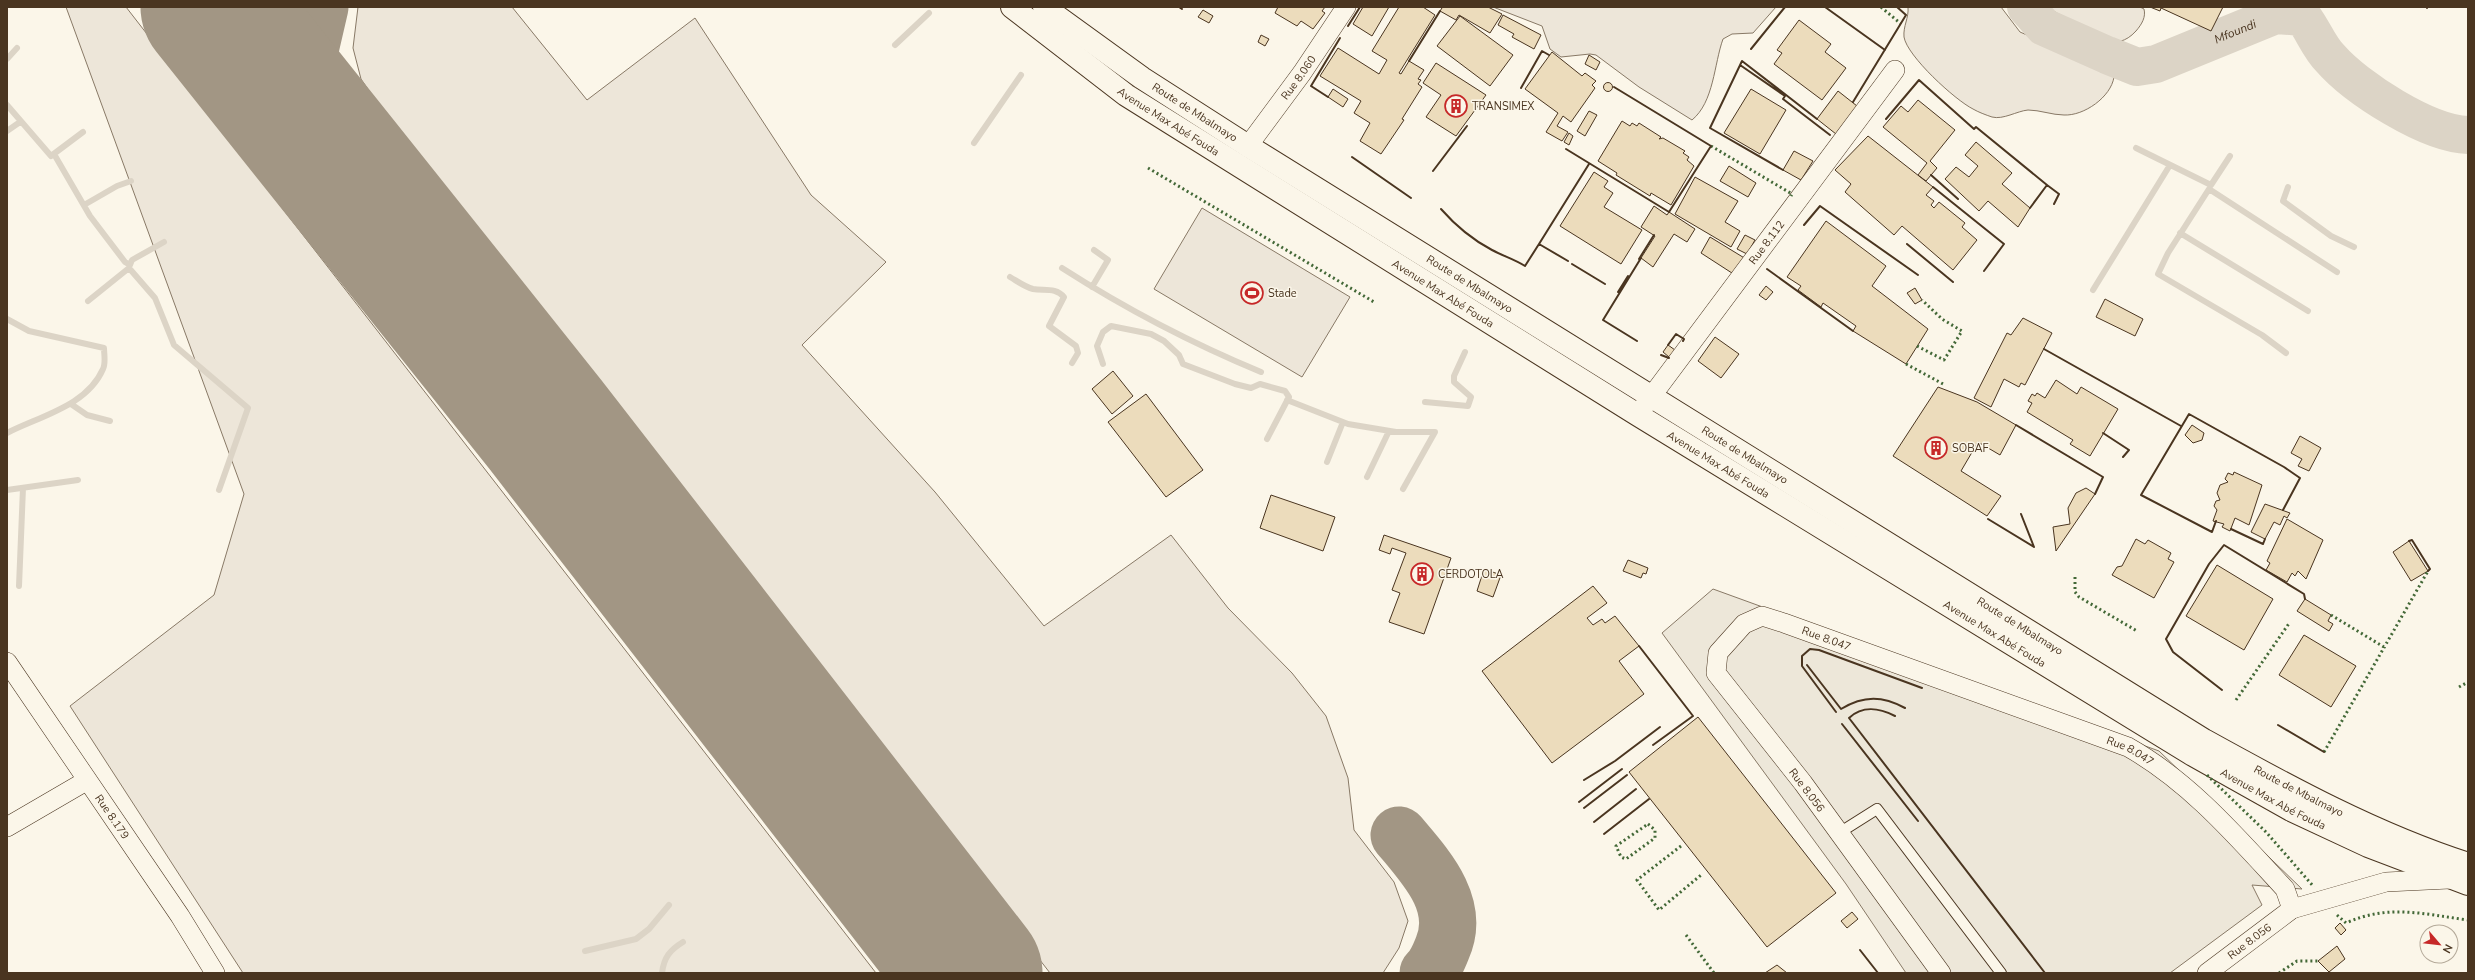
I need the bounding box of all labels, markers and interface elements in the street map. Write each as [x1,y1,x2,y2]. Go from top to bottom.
water label: Mfoundi [2212,16,2259,47]
street label: Rue 8.060 [1278,52,1320,103]
street label: Route de Mbalmayo [1149,79,1240,145]
street label: Avenue Max Abé Fouda [1114,84,1222,160]
building icon: TRANSIMEX [1443,93,1469,119]
place label: TRANSIMEX [1472,99,1535,114]
street label: Rue 8.112 [1745,218,1788,268]
street label: Route de Mbalmayo [1423,252,1515,317]
street label: Avenue Max Abé Fouda [1389,256,1497,331]
sports icon: Stade [1239,280,1265,306]
place label: Stade [1268,286,1297,301]
street label: Route de Mbalmayo [1699,423,1791,488]
street label: Avenue Max Abé Fouda [1664,428,1772,502]
building icon: SOBAF [1923,435,1949,461]
place label: SOBAF [1952,441,1989,456]
building icon: CERDOTOLA [1409,561,1435,587]
place label: CERDOTOLA [1438,567,1504,582]
street label: Route de Mbalmayo [1974,594,2066,659]
street label: Avenue Max Abé Fouda [1940,597,2049,671]
street label: Rue 8.047 [1800,623,1853,654]
street label: Rue 8.047 [2104,733,2157,769]
street label: Route de Mbalmayo [2251,762,2346,820]
street label: Rue 8.056 [1785,765,1828,816]
street label: Avenue Max Abé Fouda [2217,765,2328,833]
street label: Rue 8.179 [91,791,132,842]
street label: Rue 8.056 [2225,920,2275,963]
north arrow [2419,924,2459,964]
text: N [2439,941,2456,956]

